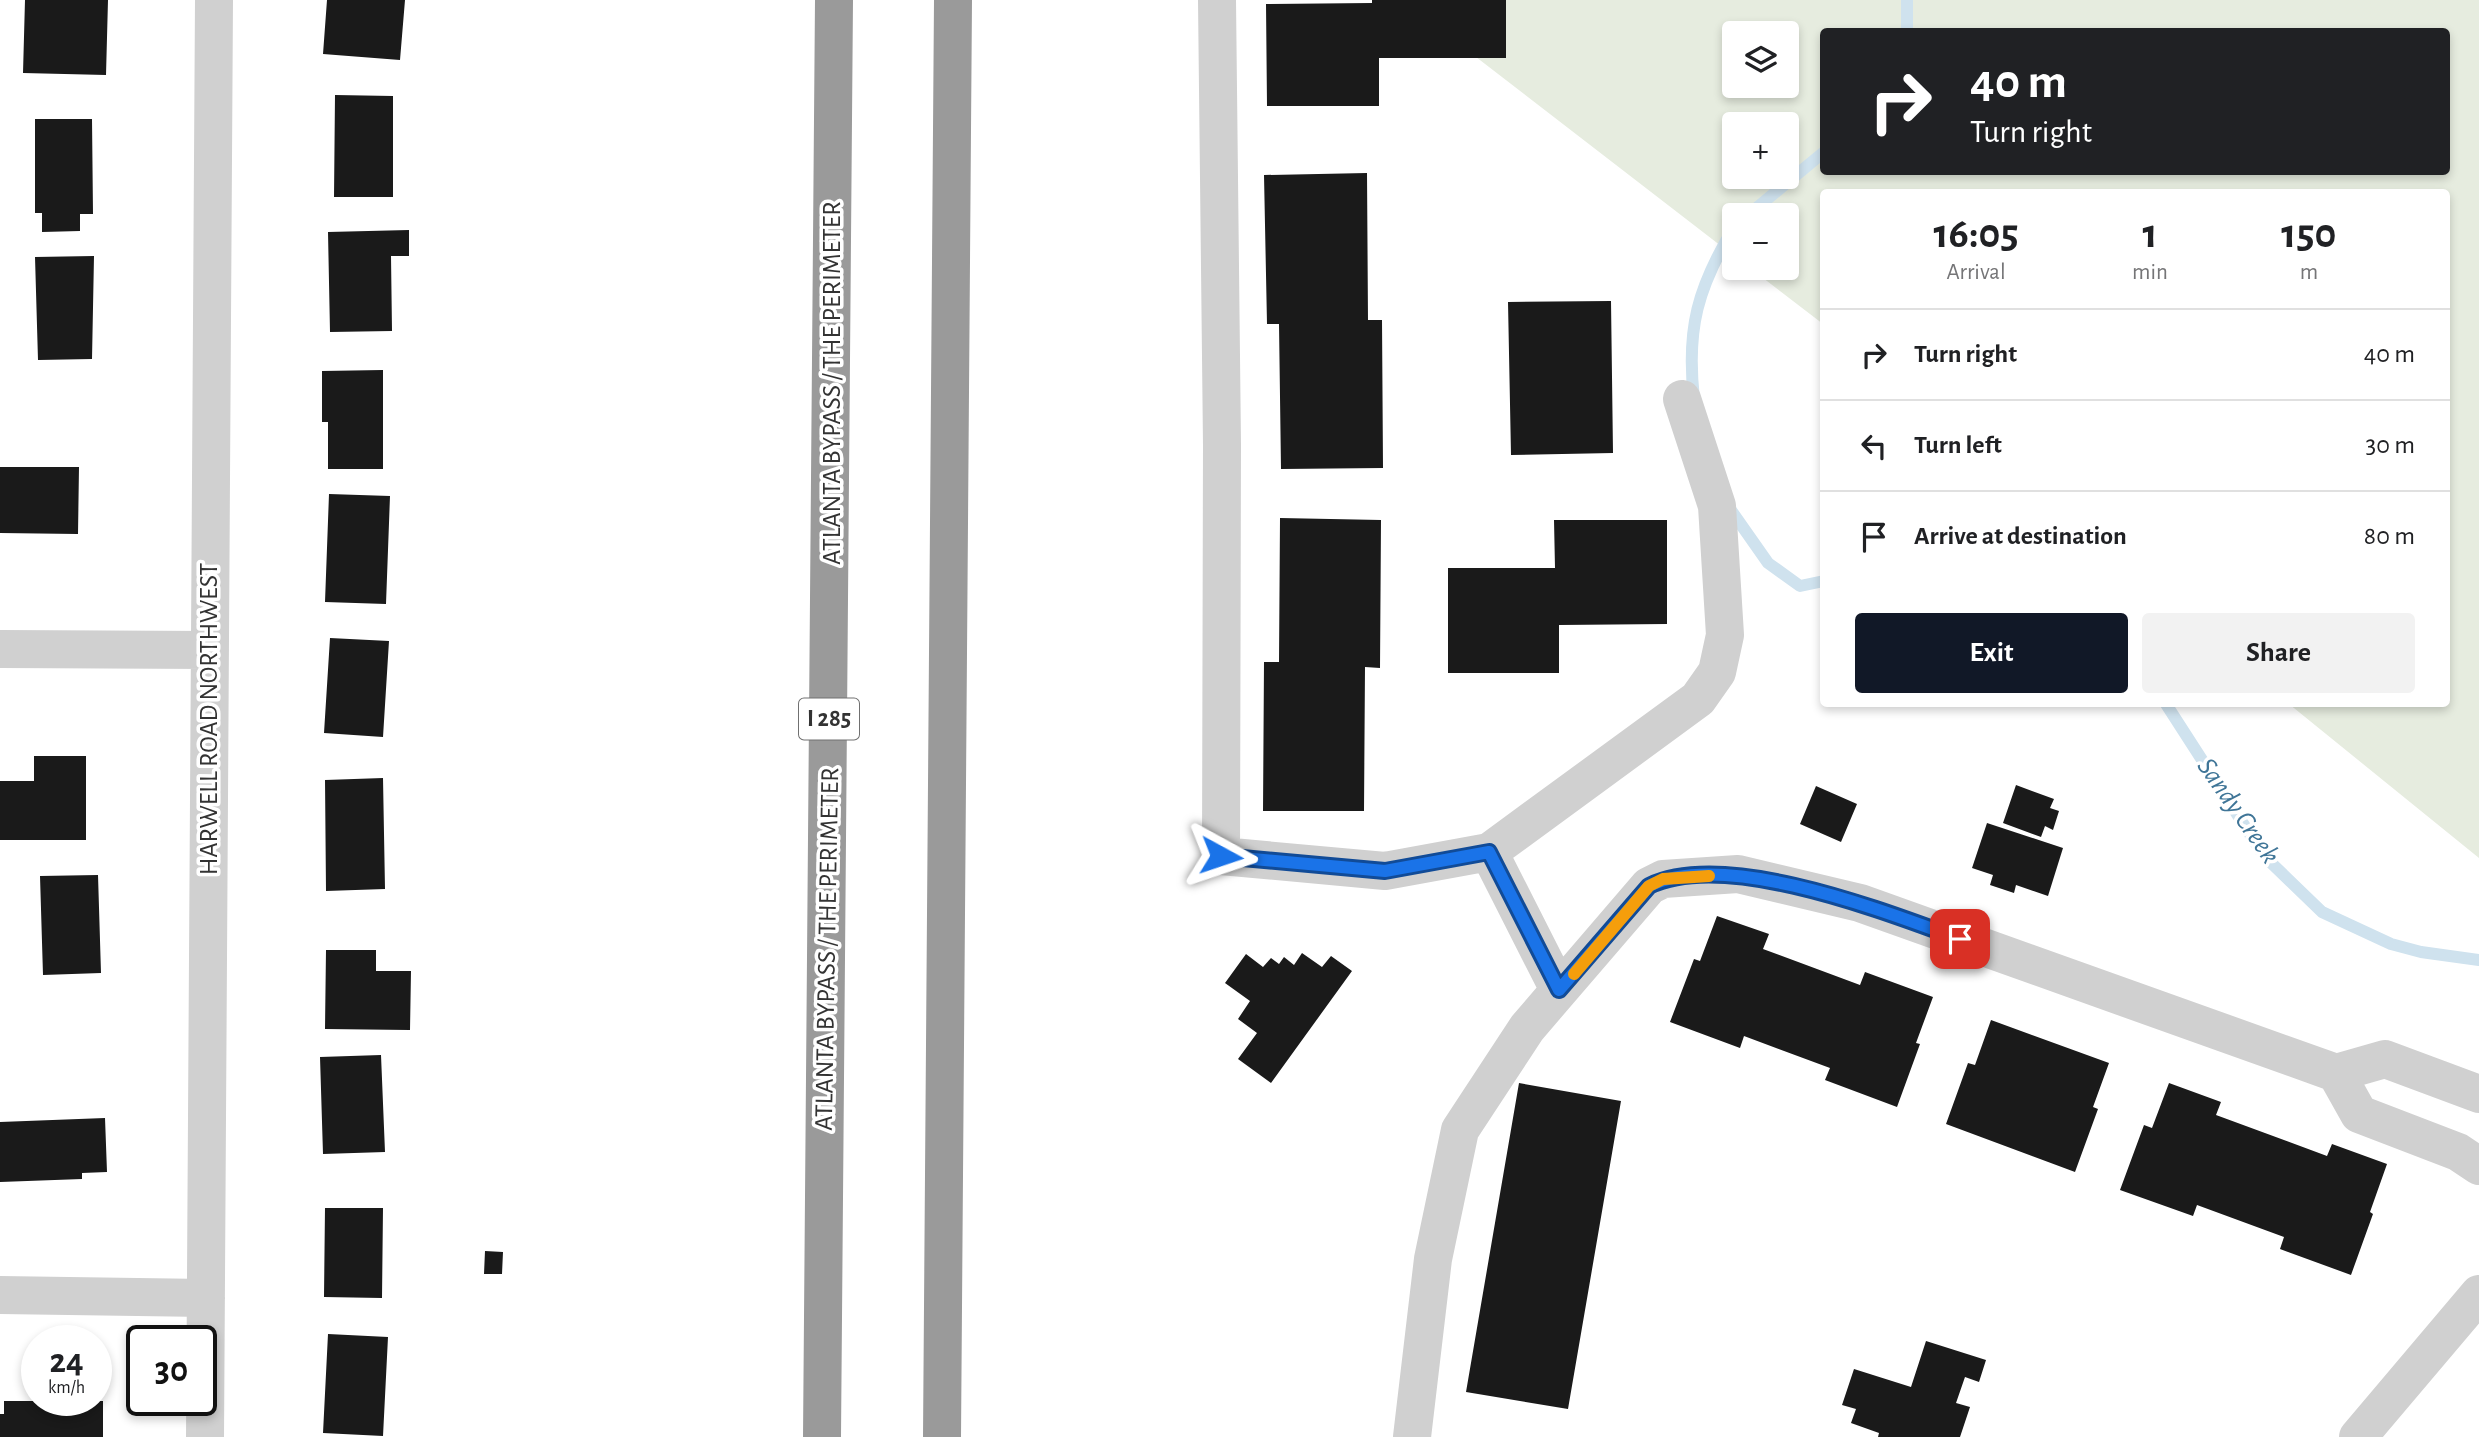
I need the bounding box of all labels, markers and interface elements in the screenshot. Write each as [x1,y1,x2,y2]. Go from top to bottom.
map controls [1722,21,1799,280]
button: layers [1722,21,1799,98]
icon: right [1855,56,1946,147]
text: 40 m [1970,58,2067,107]
button: + [1722,112,1799,189]
text: Turn right [1970,116,2092,148]
street label: ATLANTA BYPASS / THE PERIMETER [819,201,845,565]
button: − [1722,203,1799,280]
text: 16:05 [1933,213,2019,255]
text: 1 [2142,213,2158,255]
text: 150 [2281,213,2337,255]
text: Arrival [1946,261,2006,284]
text: min [2132,261,2168,284]
text: m [2300,261,2318,284]
icon: right [1855,336,1893,374]
text: Turn right [1914,341,2017,367]
text: 40 m [2364,341,2415,367]
icon: left [1855,427,1893,465]
text: Turn left [1914,432,2002,458]
text: 30 m [2365,432,2415,458]
icon: arrive [1855,518,1893,556]
text: Arrive at destination [1914,523,2127,549]
text: 80 m [2364,523,2415,549]
street label: HARWELL ROAD NORTHWEST [196,563,222,875]
button: Exit [1855,613,2128,693]
button: Share [2142,613,2415,693]
road number: I 285 [799,698,859,740]
water label: Sandy Creek [2192,753,2284,869]
street label: ATLANTA BYPASS / THE PERIMETER [811,767,843,1131]
position arrow [1184,819,1258,893]
pin [1930,909,1990,969]
icon: arrive [1941,920,1979,958]
speed limit sign: 30 [126,1325,217,1416]
text: 24 [49,1344,84,1379]
text: km/h [48,1379,85,1397]

